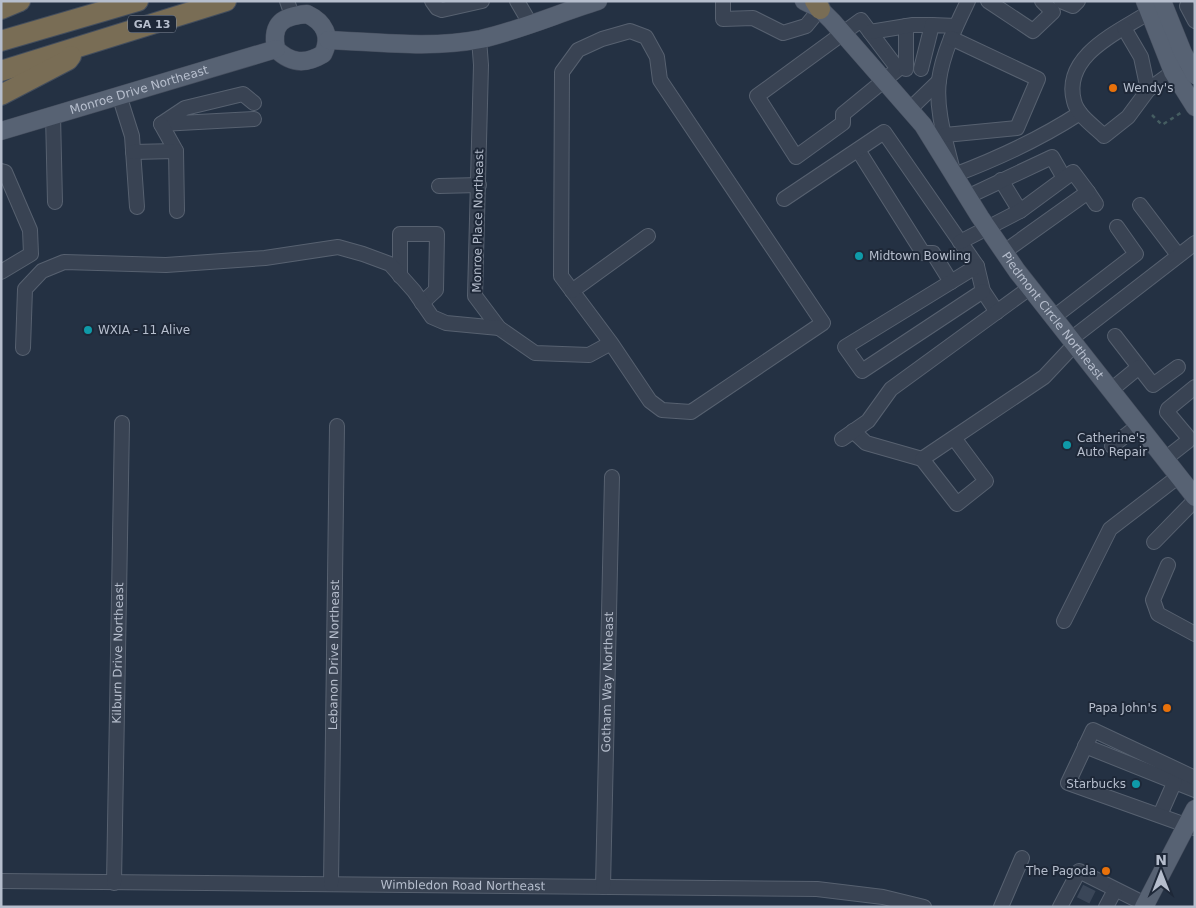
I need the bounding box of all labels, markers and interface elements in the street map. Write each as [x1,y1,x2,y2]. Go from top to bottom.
road number: GA 13 [128,15,176,32]
street label: Monroe Drive Northeast [68,63,210,117]
place label: Wendy's [1123,81,1173,95]
marker: Wendy's [1107,82,1119,94]
street label: Monroe Place Northeast [470,149,486,293]
place label: Midtown Bowling [869,249,971,263]
street label: Piedmont Circle Northeast [999,249,1107,382]
marker: Midtown Bowling [853,250,865,262]
place label: WXIA - 11 Alive [98,323,190,337]
marker: WXIA - 11 Alive [82,324,94,336]
place label: Catherine's Auto Repair [1077,431,1147,459]
marker: Catherine's Auto Repair [1061,439,1073,451]
street label: Lebanon Drive Northeast [326,579,342,730]
street label: Kilburn Drive Northeast [110,582,126,724]
street label: Gotham Way Northeast [599,611,616,752]
place label: Papa John's [1089,701,1157,715]
marker: Papa John's [1161,702,1173,714]
place label: Starbucks [1066,777,1126,791]
marker: Starbucks [1130,778,1142,790]
north arrow [1136,848,1186,898]
text: N [1155,852,1167,868]
place label: The Pagoda [1025,864,1096,878]
marker: The Pagoda [1100,865,1112,877]
street label: Wimbledon Road Northeast [381,878,546,893]

